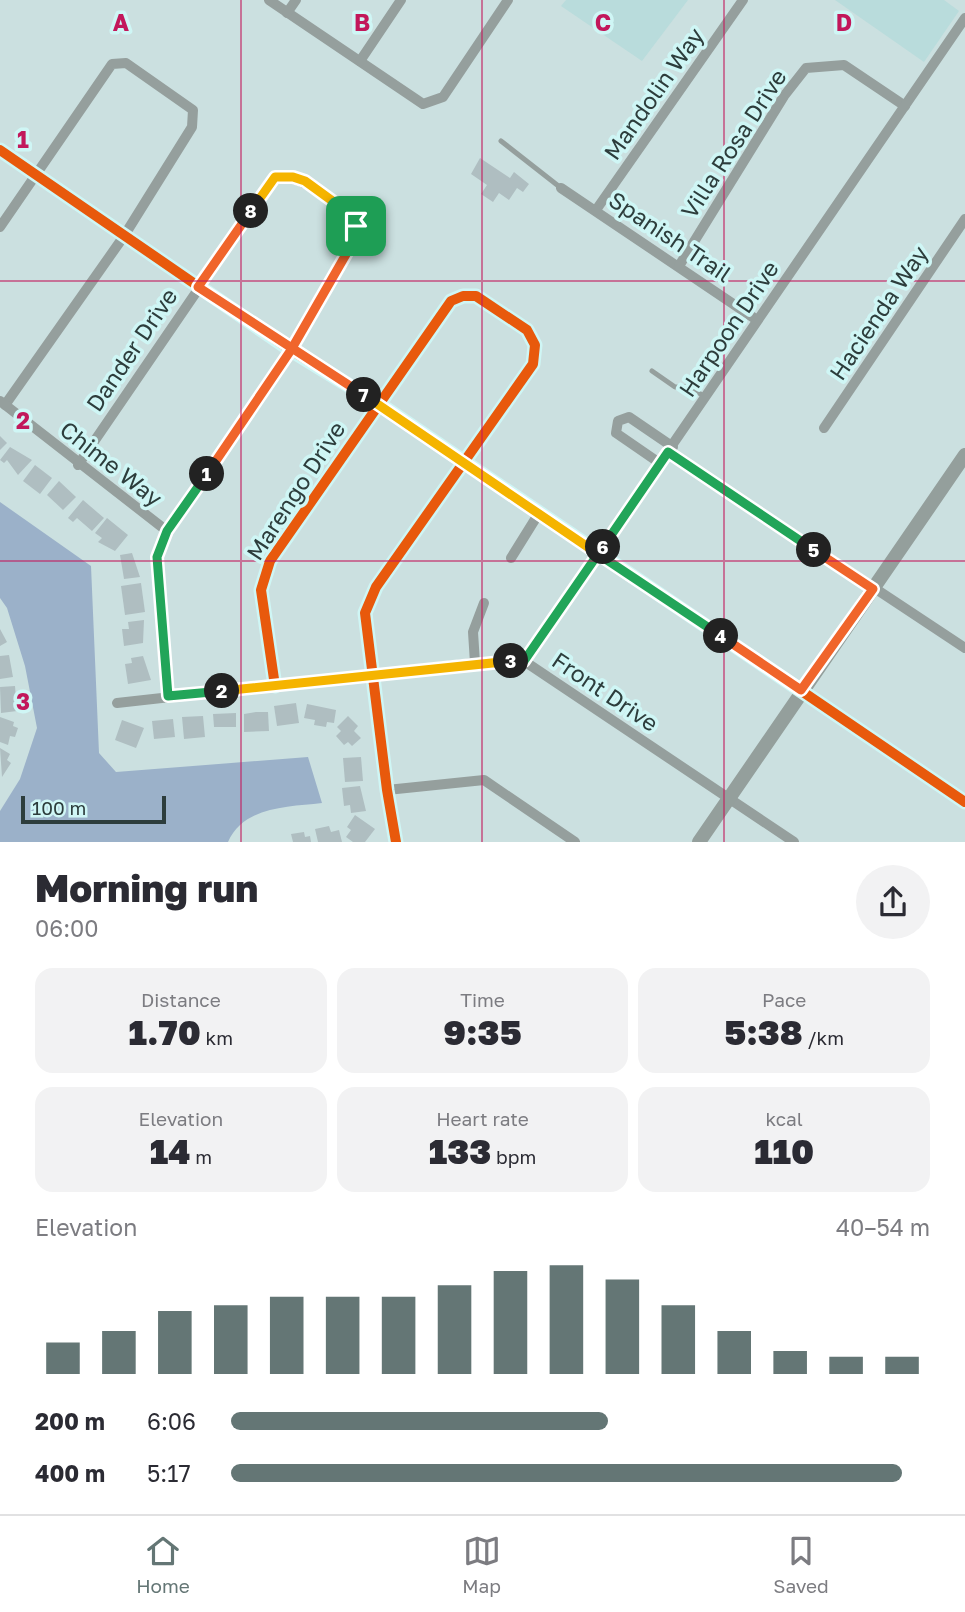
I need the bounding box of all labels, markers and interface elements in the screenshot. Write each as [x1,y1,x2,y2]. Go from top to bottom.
text: A [113,8,130,36]
text: B [354,8,370,36]
text: C [595,8,611,36]
text: D [836,8,852,36]
street label: Mandolin Way [597,22,709,165]
street label: Villa Rosa Drive [675,64,792,223]
text: 1 [17,125,29,153]
street label: Spanish Trail [604,185,737,287]
pin: 8 [233,194,268,228]
pin [326,196,386,256]
text: 8 [244,199,257,222]
icon: arrive [337,207,375,245]
street label: Hacienda Way [823,240,933,385]
street label: Harpoon Drive [672,255,784,402]
street label: Dander Drive [80,283,183,416]
pin: 7 [346,378,382,412]
text: 7 [358,383,369,406]
text: 2 [16,406,30,434]
street label: Chime Way [55,415,168,512]
street label: Marengo Drive [240,416,350,565]
pin: 1 [190,456,224,491]
text: 1 [202,462,211,485]
pin: 6 [586,530,620,564]
pin: 5 [796,532,832,568]
text: 6 [596,535,609,558]
text: 5 [808,538,819,561]
pin: 4 [704,618,738,654]
text: 4 [715,624,726,647]
pin: 3 [494,644,528,678]
street label: Front Drive [547,645,664,737]
text: 3 [505,649,516,672]
pin: 2 [204,674,240,708]
text: 2 [216,679,227,702]
text: 3 [16,687,30,715]
scale bar [21,793,166,825]
text: 100 m [32,796,86,819]
text: Morning run [35,865,258,910]
button: share [856,865,930,939]
text: 06:00 [35,914,99,942]
text: Distance [141,988,221,1011]
text: Time [460,988,505,1011]
text: Pace [762,988,806,1011]
text: 1.70 [129,1011,201,1053]
text: 9:35 [443,1011,522,1053]
text: 5:38 [724,1011,803,1053]
text: km [201,1026,233,1049]
text: /km [803,1026,844,1049]
text: Elevation [139,1107,223,1130]
text: Heart rate [436,1107,529,1130]
text: kcal [765,1107,803,1130]
text: 14 [150,1130,190,1172]
text: 133 [429,1130,491,1172]
text: 110 [754,1130,814,1172]
text: m [190,1145,212,1168]
text: bpm [491,1145,536,1168]
text: Elevation [35,1213,137,1241]
text: 40–54 m [836,1213,930,1241]
text: 200 m [35,1407,105,1435]
text: 6:06 [147,1407,196,1435]
text: 400 m [35,1459,105,1487]
text: 5:17 [147,1459,191,1487]
tab: Home [136,1532,190,1597]
tab: Map [462,1532,501,1597]
tab: Saved [773,1532,829,1597]

